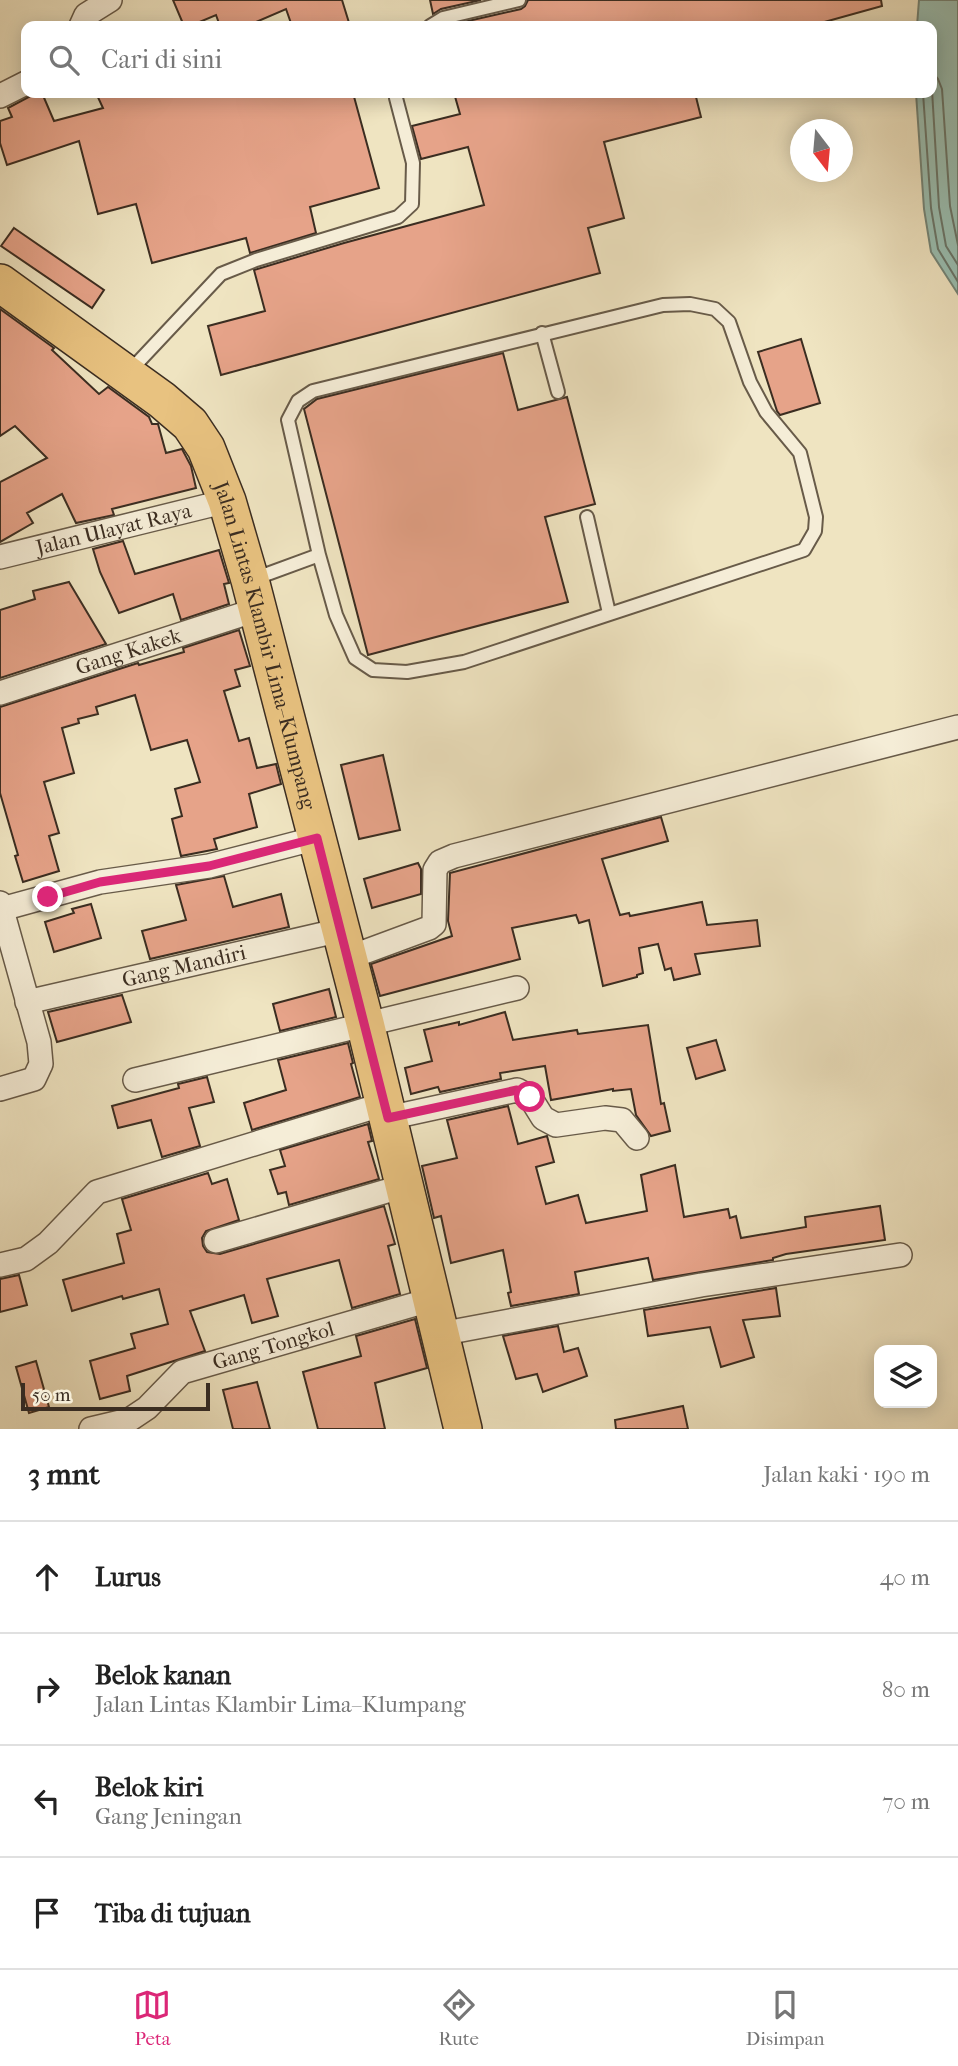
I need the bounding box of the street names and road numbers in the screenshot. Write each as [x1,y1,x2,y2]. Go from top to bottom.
street label: Jalan Lintas Klambir Lima–Klumpang [208,476,321,813]
street label: Jalan Ulayat Raya [31,498,194,560]
street label: Gang Kakek [73,623,184,680]
street label: Gang Mandiri [120,940,248,992]
street label: Gang Tongkol [210,1316,337,1374]

